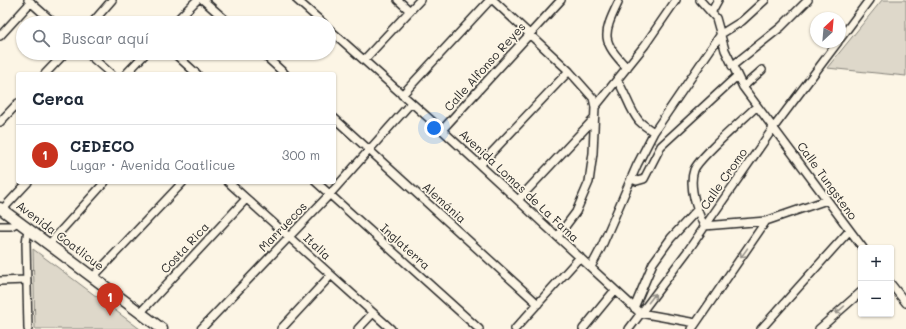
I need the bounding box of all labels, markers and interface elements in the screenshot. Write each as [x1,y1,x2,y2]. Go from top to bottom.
north arrow [810,12,846,48]
search box [16,16,336,60]
street label: Calle Alfonso Reyes [440,18,529,114]
icon: search [30,27,52,49]
text: Buscar aquí [62,28,149,48]
text: Cerca [32,87,84,109]
your location [424,118,444,138]
street label: Avenida Lomas de La Fama [456,126,583,245]
text: CEDECO [70,136,134,156]
street label: Calle Tungsteno [794,138,861,223]
street label: Calle Cromo [696,144,750,212]
text: 1 [42,146,48,163]
text: 300 m [282,146,320,163]
text: Lugar · Avenida Coatlicue [70,156,235,173]
street label: Alemánia [419,178,470,226]
street label: Avenida Coatlicue [13,197,108,274]
street label: Marruecos [255,198,310,255]
street label: Costa Rica [157,218,212,276]
street label: Inglaterra [377,220,434,273]
street label: Italia [300,229,335,263]
map controls [858,245,894,317]
button: + [858,245,894,281]
one-way arrow [740,247,748,258]
button: − [858,281,894,317]
pin: 1 [97,283,123,316]
one-way arrow [648,292,656,303]
one-way arrow [835,306,845,315]

